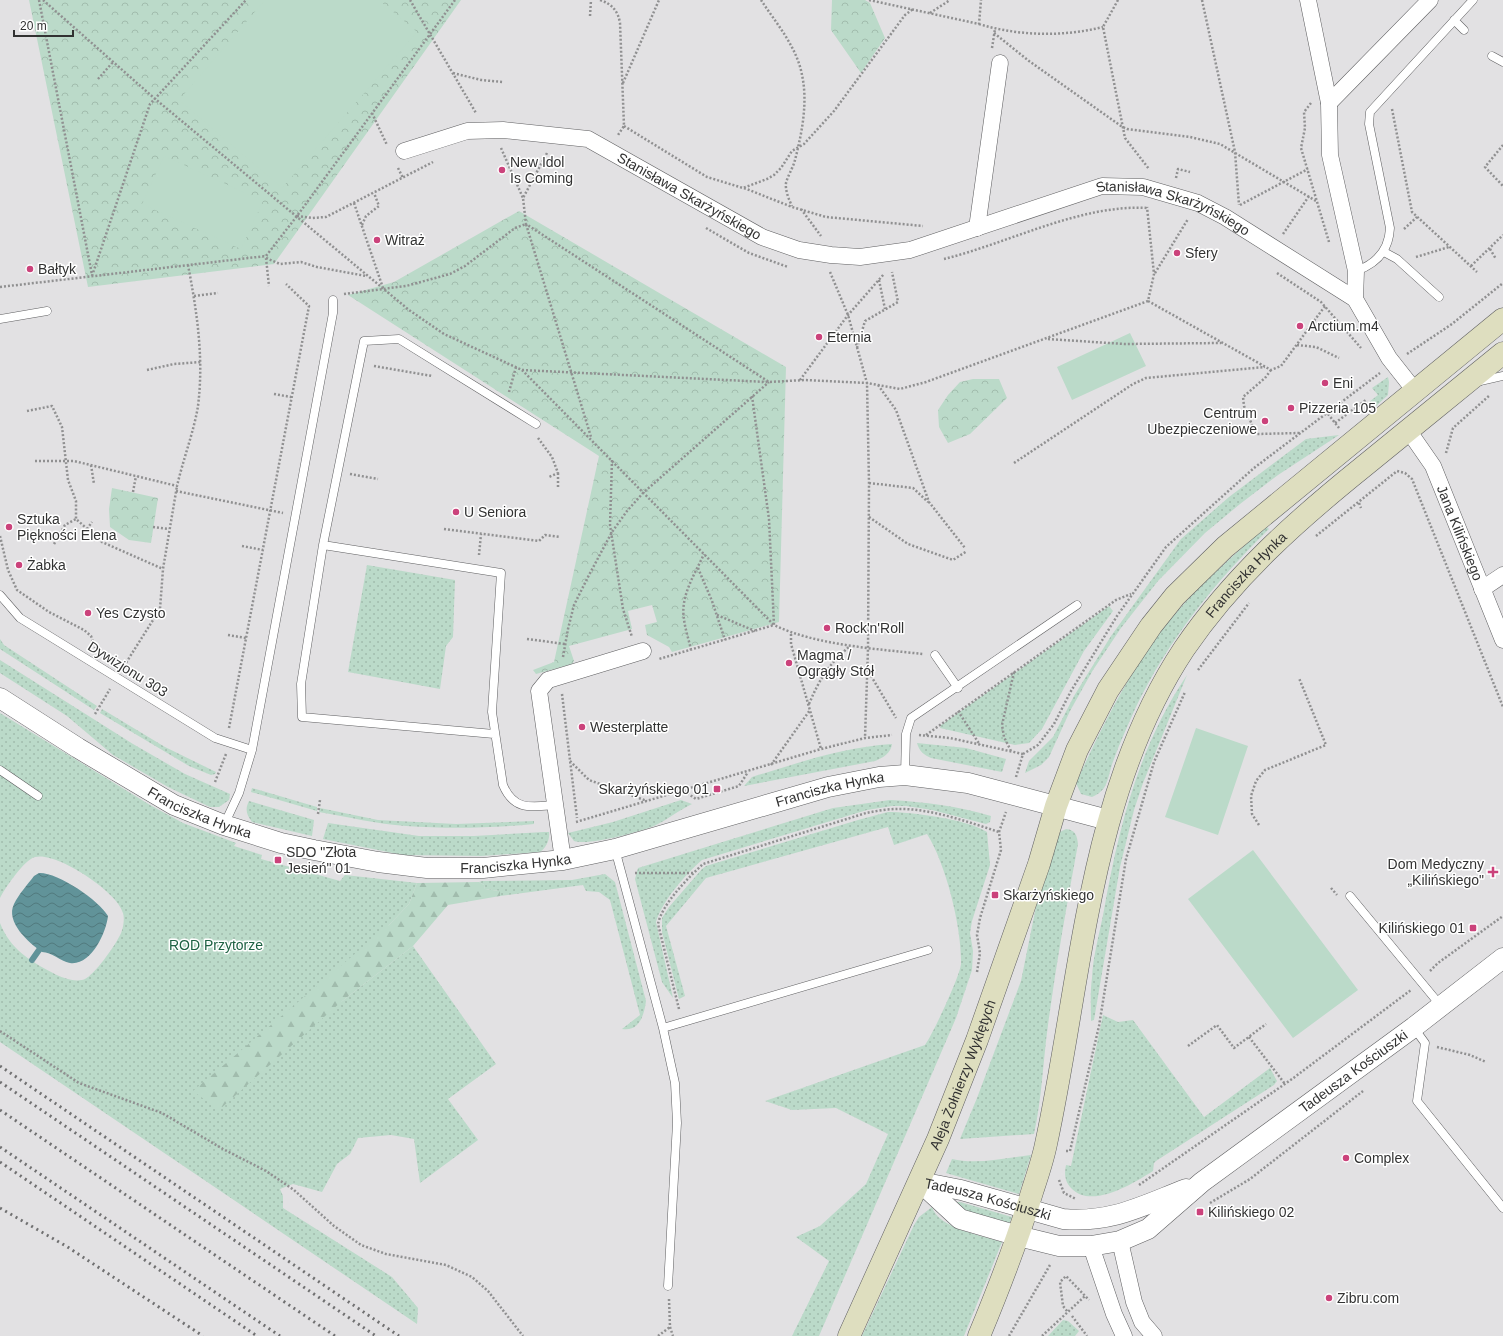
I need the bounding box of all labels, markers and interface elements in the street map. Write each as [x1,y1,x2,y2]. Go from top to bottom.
scale bar [14,12,73,38]
text: 20 m [20,19,47,33]
street label: Stanisława Skarżyńskiego [615,149,764,243]
place label: New Idol Is Coming [510,154,573,186]
marker: New Idol Is Coming [497,165,507,175]
street label: Stanisława Skarżyńskiego [1094,177,1253,239]
place label: Witraż [385,232,425,248]
marker: Witraż [372,235,382,245]
place label: Sfery [1185,245,1218,261]
marker: Sfery [1172,248,1182,258]
place label: Bałtyk [38,261,77,277]
marker: Bałtyk [25,264,35,274]
place label: Arctium.m4 [1308,318,1379,334]
marker: Arctium.m4 [1295,321,1305,331]
place label: Eternia [827,329,872,345]
marker: Eternia [814,332,824,342]
place label: Eni [1333,375,1353,391]
marker: Eni [1320,378,1330,388]
place label: Pizzeria 105 [1299,400,1376,416]
marker: Pizzeria 105 [1286,403,1296,413]
place label: Centrum Ubezpieczeniowe [1147,405,1257,437]
marker: Centrum Ubezpieczeniowe [1260,416,1270,426]
street label: Jana Kilińskiego [1434,483,1486,583]
place label: U Seniora [464,504,526,520]
marker: U Seniora [451,507,461,517]
place label: Sztuka Piękności Elena [17,511,117,543]
marker: Sztuka Piękności Elena [4,522,14,532]
street label: Franciszka Hynka [1202,529,1290,621]
place label: Żabka [27,556,66,573]
marker: Żabka [14,560,24,570]
place label: Yes Czysto [96,605,166,621]
marker: Yes Czysto [83,608,93,618]
place label: Rock'n'Roll [835,620,904,636]
marker: Rock'n'Roll [822,623,832,633]
street label: Dywizjonu 303 [85,638,171,700]
place label: Magma / Ogrągły Stół [797,647,875,679]
marker: Magma / Ogrągły Stół [784,658,794,668]
place label: Westerplatte [590,719,669,735]
marker: Westerplatte [577,722,587,732]
street label: Franciszka Hynka [774,769,885,810]
place label: Skarżyńskiego 01 [598,781,709,797]
street label: Franciszka Hynka [145,783,254,841]
marker: Skarżyńskiego 01 [712,784,722,794]
place label: SDO "Złota Jesień" 01 [286,844,357,876]
street label: Franciszka Hynka [460,850,573,876]
marker: SDO "Złota Jesień" 01 [273,855,283,865]
place label: Dom Medyczny „Kilińskiego" [1388,856,1484,888]
marker: Dom Medyczny „Kilińskiego" [1487,866,1499,878]
place label: Skarżyńskiego [1003,887,1094,903]
marker: Skarżyńskiego [990,890,1000,900]
place label: Kilińskiego 01 [1379,920,1465,936]
marker: Kilińskiego 01 [1468,923,1478,933]
park label: ROD Przytorze [169,937,263,953]
street label: Aleja Żołnierzy Wyklętych [926,998,999,1152]
street label: Tadeusza Kościuszki [1296,1027,1410,1116]
place label: Complex [1354,1150,1409,1166]
marker: Complex [1341,1153,1351,1163]
street label: Tadeusza Kościuszki [923,1175,1053,1223]
place label: Kilińskiego 02 [1208,1204,1295,1220]
marker: Kilińskiego 02 [1195,1207,1205,1217]
place label: Zibru.com [1337,1290,1399,1306]
marker: Zibru.com [1324,1293,1334,1303]

